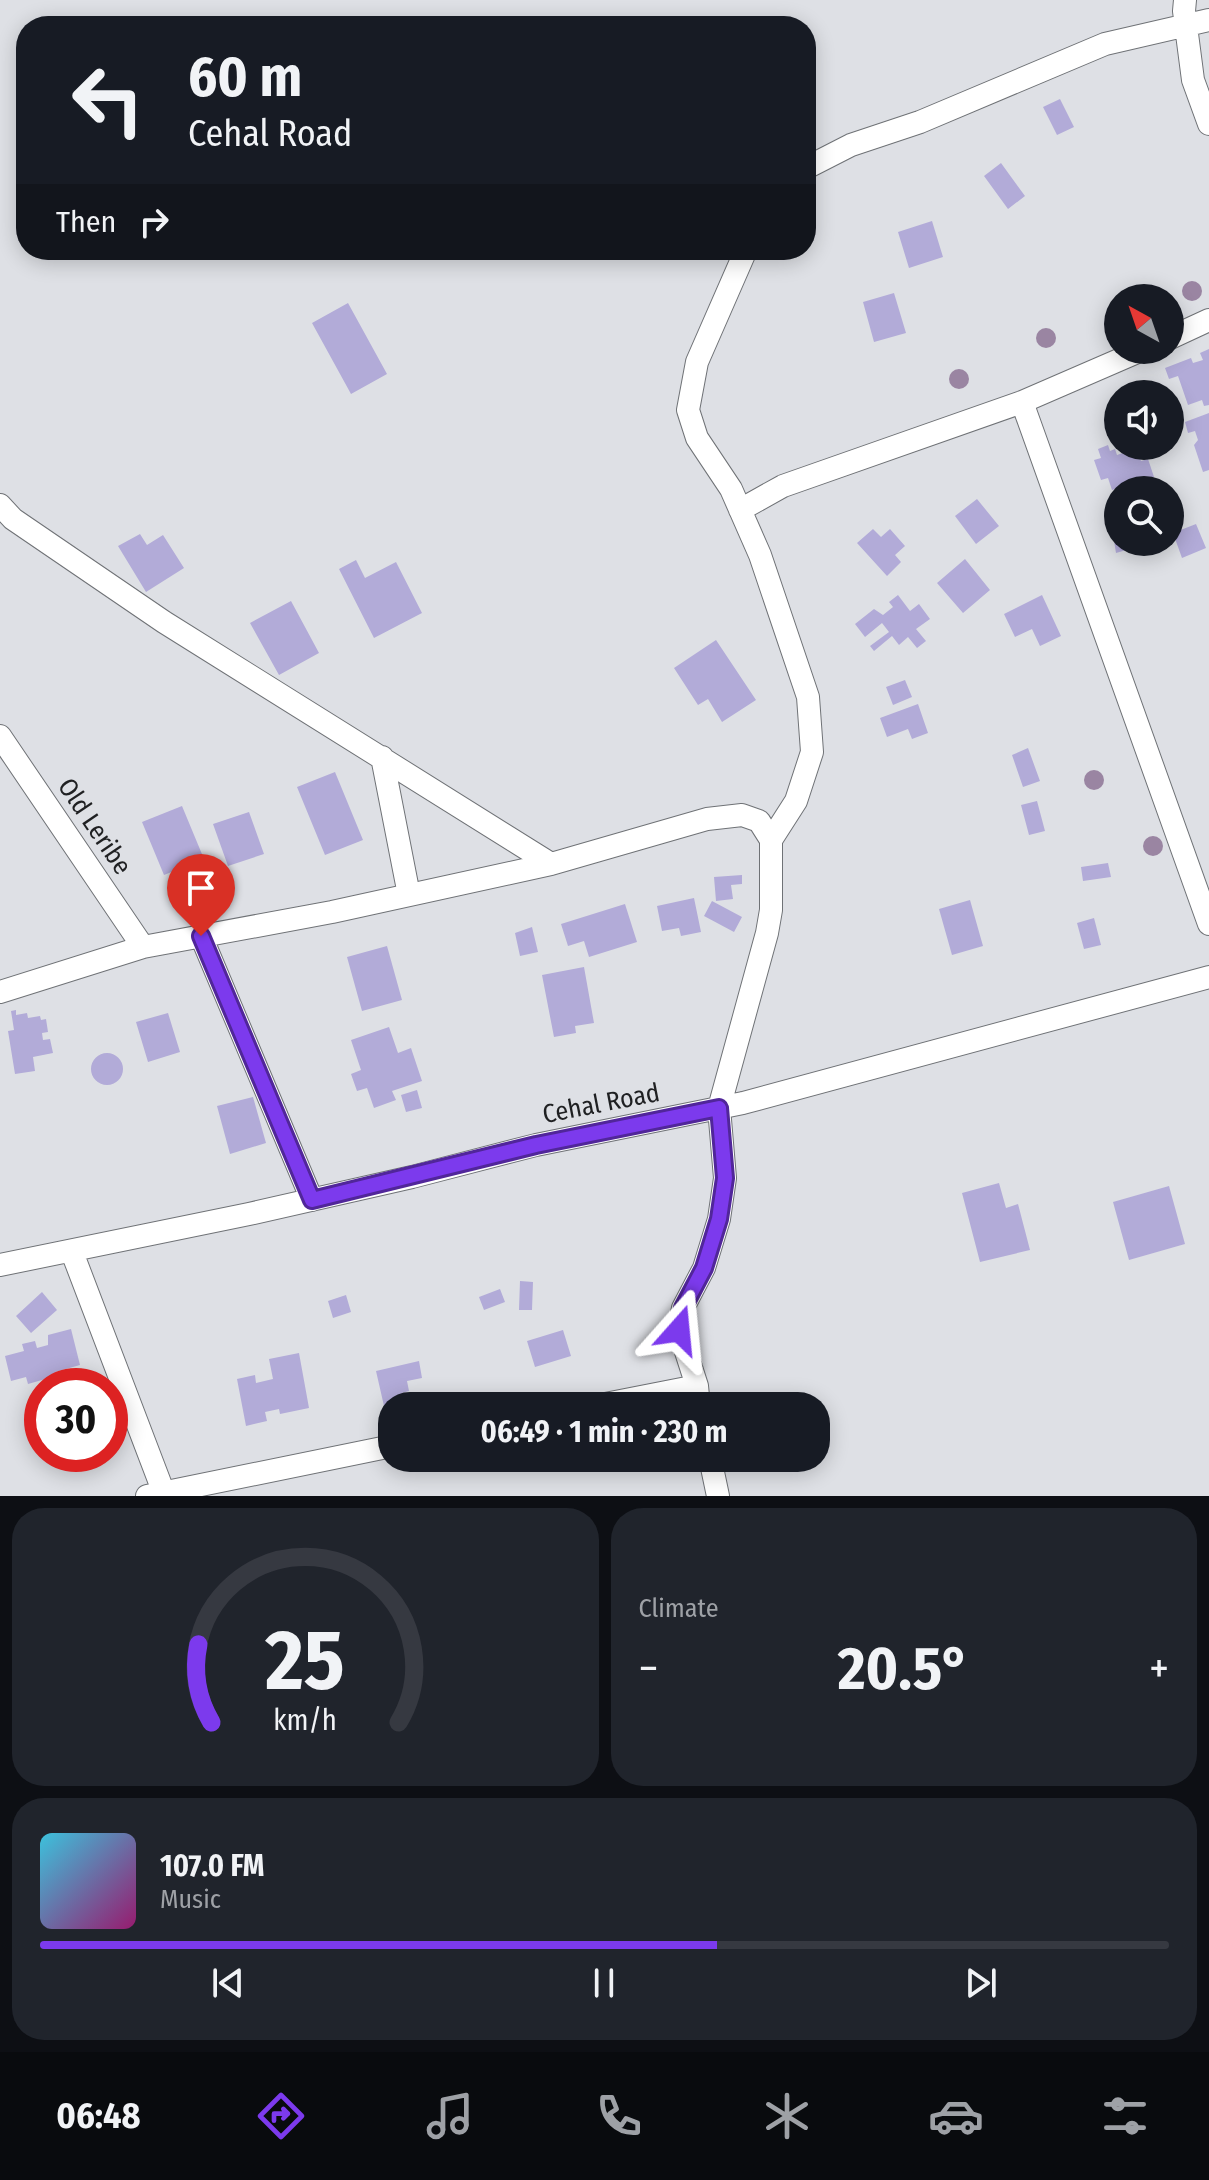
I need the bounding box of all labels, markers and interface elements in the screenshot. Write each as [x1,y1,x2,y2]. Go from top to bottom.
text: 60 m [188,44,302,111]
icon: left [56,48,160,152]
text: Cehal Road [188,112,352,156]
icon: right [132,200,176,244]
text: Then [56,204,116,240]
north arrow [1104,284,1184,364]
map controls [1104,284,1184,556]
button: sound [1104,380,1184,460]
button: search [1104,476,1184,556]
street label: Old Leribe [51,772,138,880]
pin [167,854,235,936]
icon: arrive [179,866,223,910]
street label: Cehal Road [540,1077,662,1130]
position arrow [637,1288,721,1372]
speed limit sign: 30 [24,1368,128,1472]
text: 06:49 · 1 min · 230 m [481,1414,727,1450]
text: Climate [639,1593,719,1624]
text: 25 [265,1611,345,1711]
text: 20.5° [838,1633,970,1705]
text: − [639,1642,658,1695]
text: + [1149,1642,1169,1695]
text: km/h [273,1703,337,1738]
text: 107.0 FM [160,1848,264,1884]
text: Music [160,1884,221,1915]
icon: previous [206,1961,250,2005]
icon: pause [582,1961,626,2005]
icon: next [959,1961,1003,2005]
icon: directions [253,2088,309,2144]
icon: music [422,2088,478,2144]
icon: phone [591,2088,647,2144]
icon: climate [759,2088,815,2144]
icon: car [928,2088,984,2144]
icon: filters [1097,2088,1153,2144]
text: 06:48 [56,2094,140,2138]

